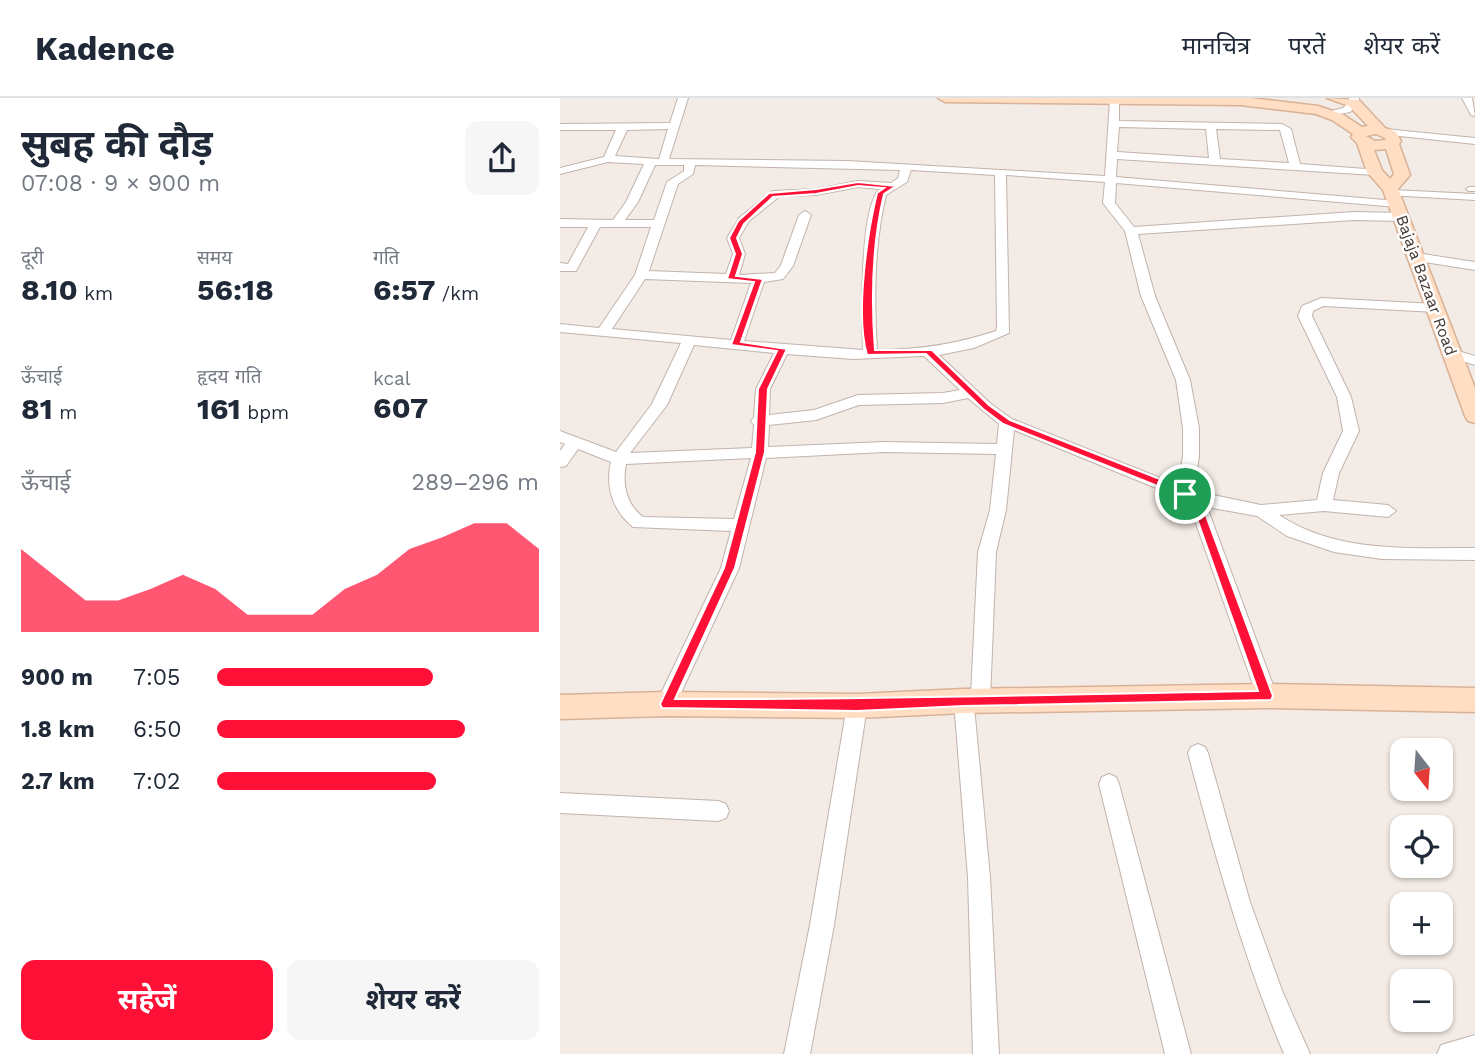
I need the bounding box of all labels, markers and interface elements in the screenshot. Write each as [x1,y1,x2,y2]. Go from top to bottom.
text: Kadence [35,29,175,68]
text: मानचित्र [1182,32,1250,60]
text: परतें [1288,32,1326,60]
text: शेयर करें [1364,32,1440,60]
button: share [465,121,539,195]
text: सुबह की दौड़ [21,122,213,166]
text: 07:08 · 9 × 900 m [21,170,220,197]
street label: Bajaja Bazaar Road [1392,212,1461,358]
text: दूरी [21,246,44,269]
text: समय [197,246,232,269]
text: गति [373,246,399,269]
text: 8.10 [21,272,78,307]
text: 56:18 [197,272,274,307]
text: 6:57 [373,272,435,307]
text: km [78,282,113,305]
text: /km [435,282,479,305]
text: ऊँचाई [21,365,62,388]
text: हृदय गति [197,365,262,388]
text: kcal [373,367,411,390]
text: 607 [373,390,428,425]
text: 81 [21,391,53,426]
text: 161 [197,391,241,426]
text: m [53,401,77,424]
text: bpm [241,401,289,424]
pin [1155,464,1215,524]
text: ऊँचाई [21,469,71,496]
text: 289–296 m [412,469,539,496]
icon: arrive [1166,475,1204,513]
text: 900 m [21,664,93,691]
text: 7:05 [133,664,180,691]
text: 1.8 km [21,716,95,743]
text: 6:50 [133,716,181,743]
north arrow [1390,738,1452,802]
map controls [1390,738,1453,1032]
text: 2.7 km [21,768,95,795]
text: 7:02 [133,768,180,795]
button: locate [1390,815,1453,878]
button: + [1390,892,1453,955]
button: सहेजें [21,960,273,1040]
button: शेयर करें [287,960,539,1040]
button: − [1390,969,1453,1032]

